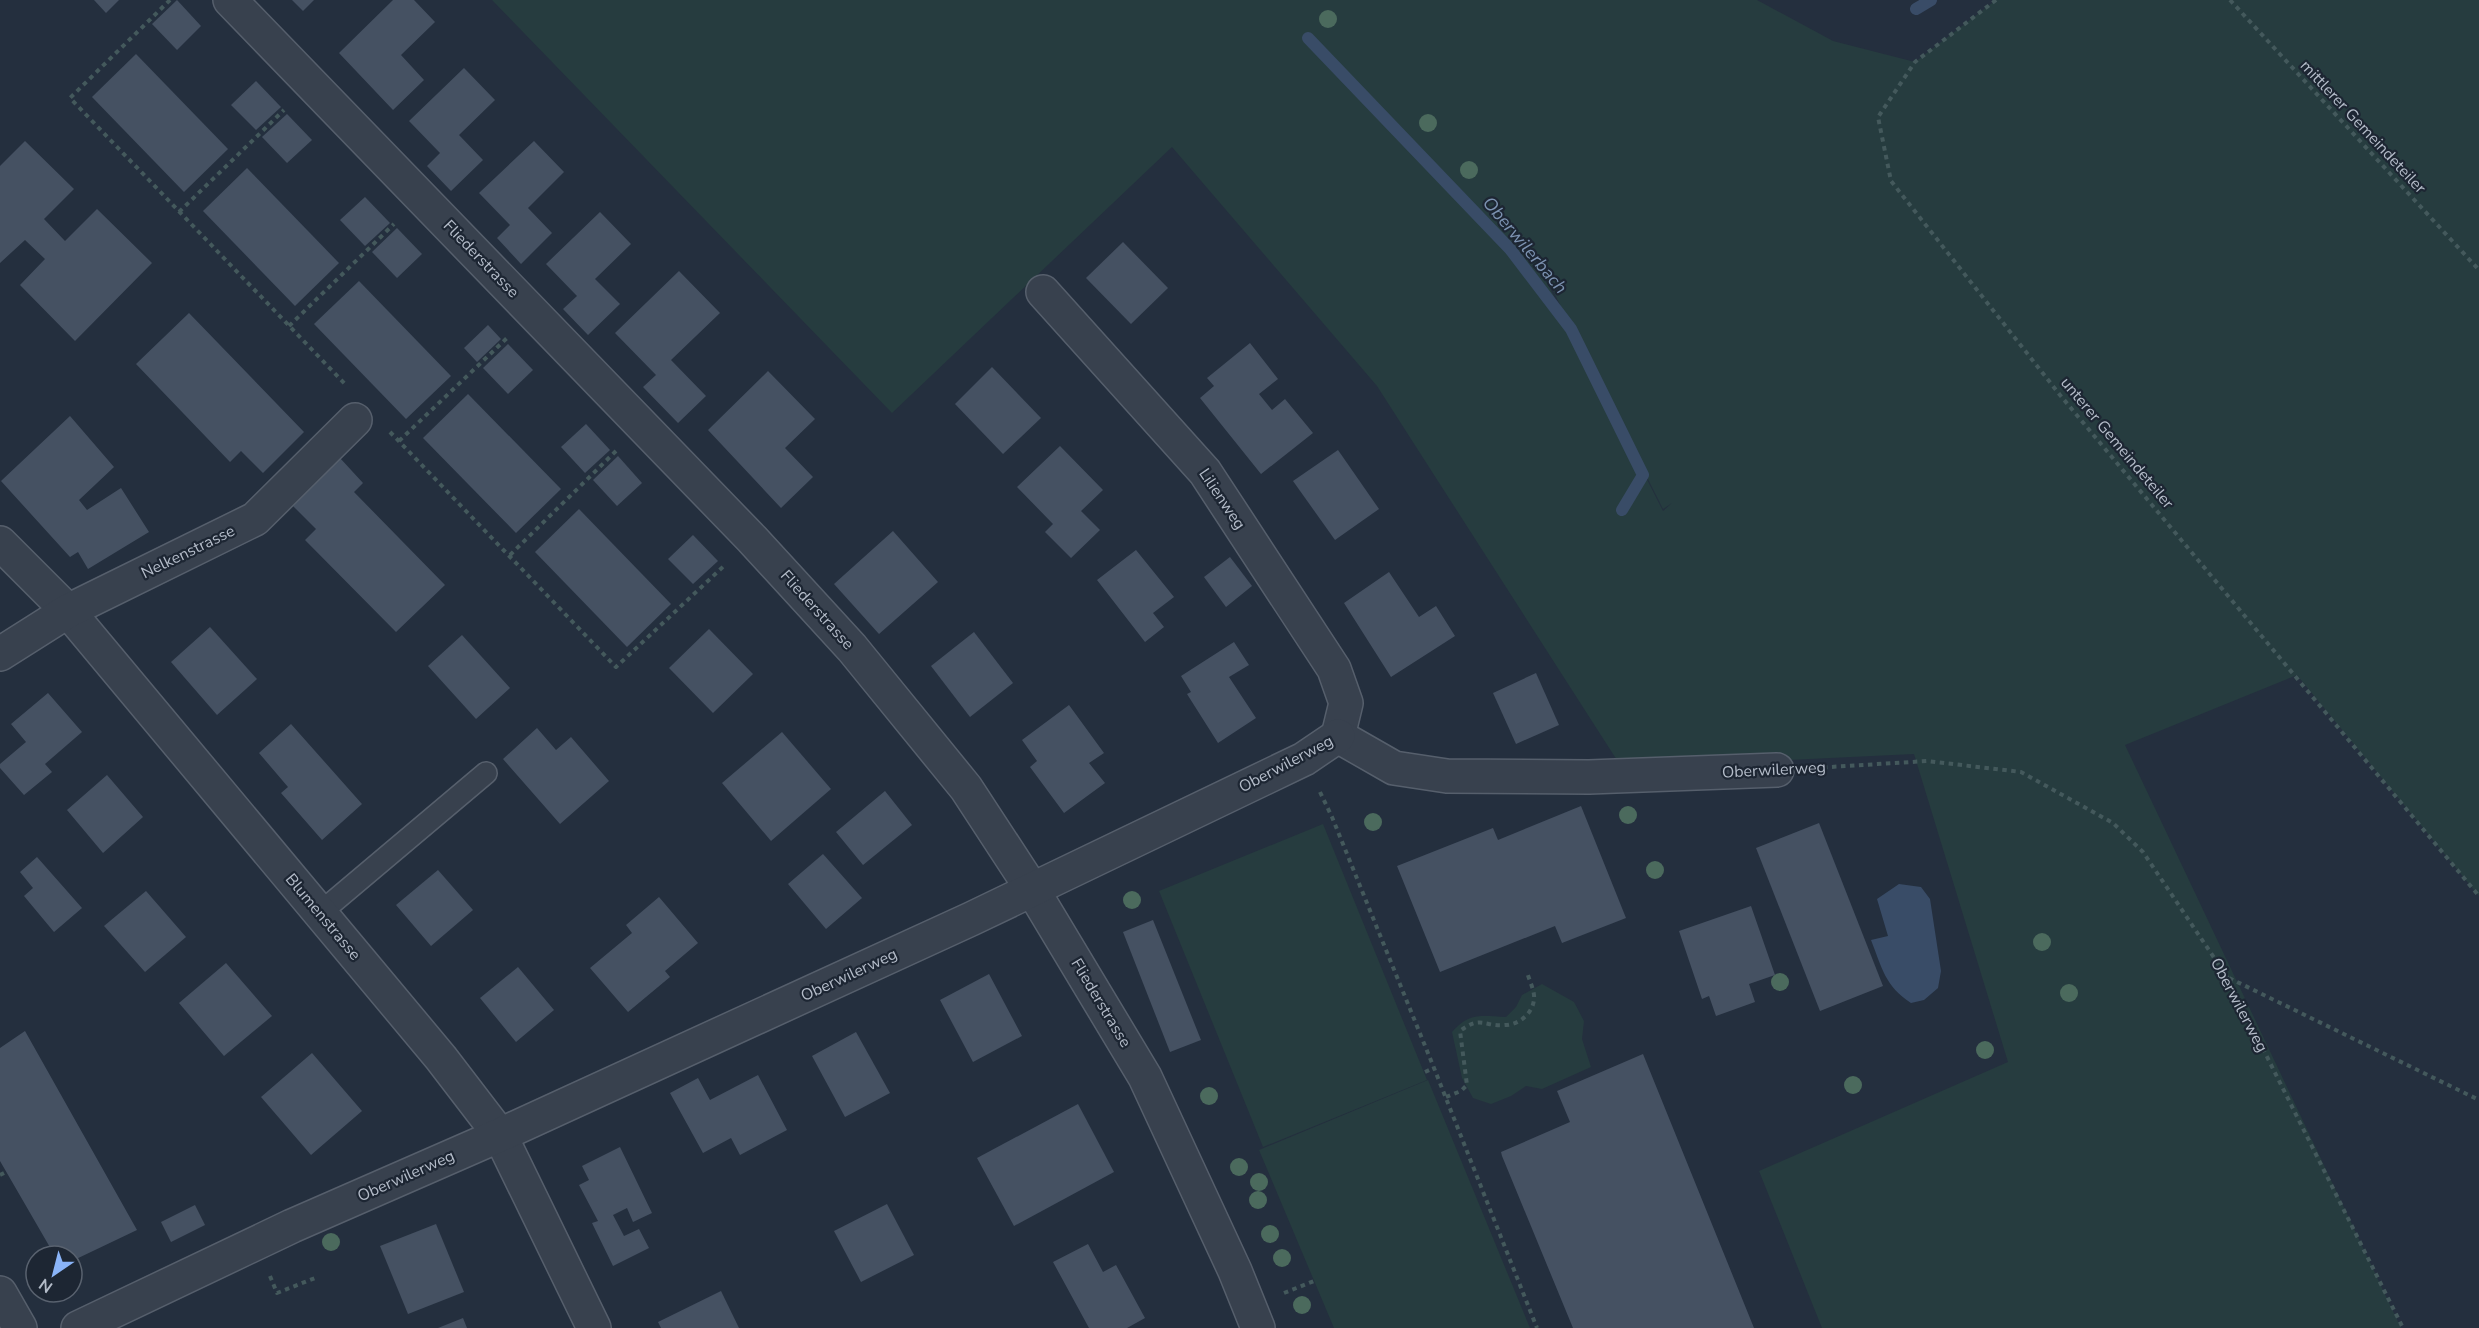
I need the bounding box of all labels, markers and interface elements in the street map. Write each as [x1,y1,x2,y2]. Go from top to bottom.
street label: mittlerer Gemeindeteiler [2295,55,2431,199]
water label: Oberwilerbach [1477,191,1573,299]
street label: Fliederstrasse [438,215,524,303]
street label: unterer Gemeindeteiler [2055,372,2179,514]
street label: Lilienweg [1193,464,1251,534]
street label: Nelkenstrasse [137,520,239,584]
street label: Fliederstrasse [775,565,859,655]
street label: Oberwilerweg [1235,730,1337,798]
street label: Oberwilerweg [1721,756,1827,784]
street label: Blumenstrasse [280,869,366,965]
street label: Oberwilerweg [797,943,901,1007]
street label: Fliederstrasse [1066,954,1136,1052]
street label: Oberwilerweg [2205,954,2273,1056]
street label: Oberwilerweg [354,1145,458,1207]
north arrow [24,1244,84,1304]
text: N [35,1273,57,1298]

